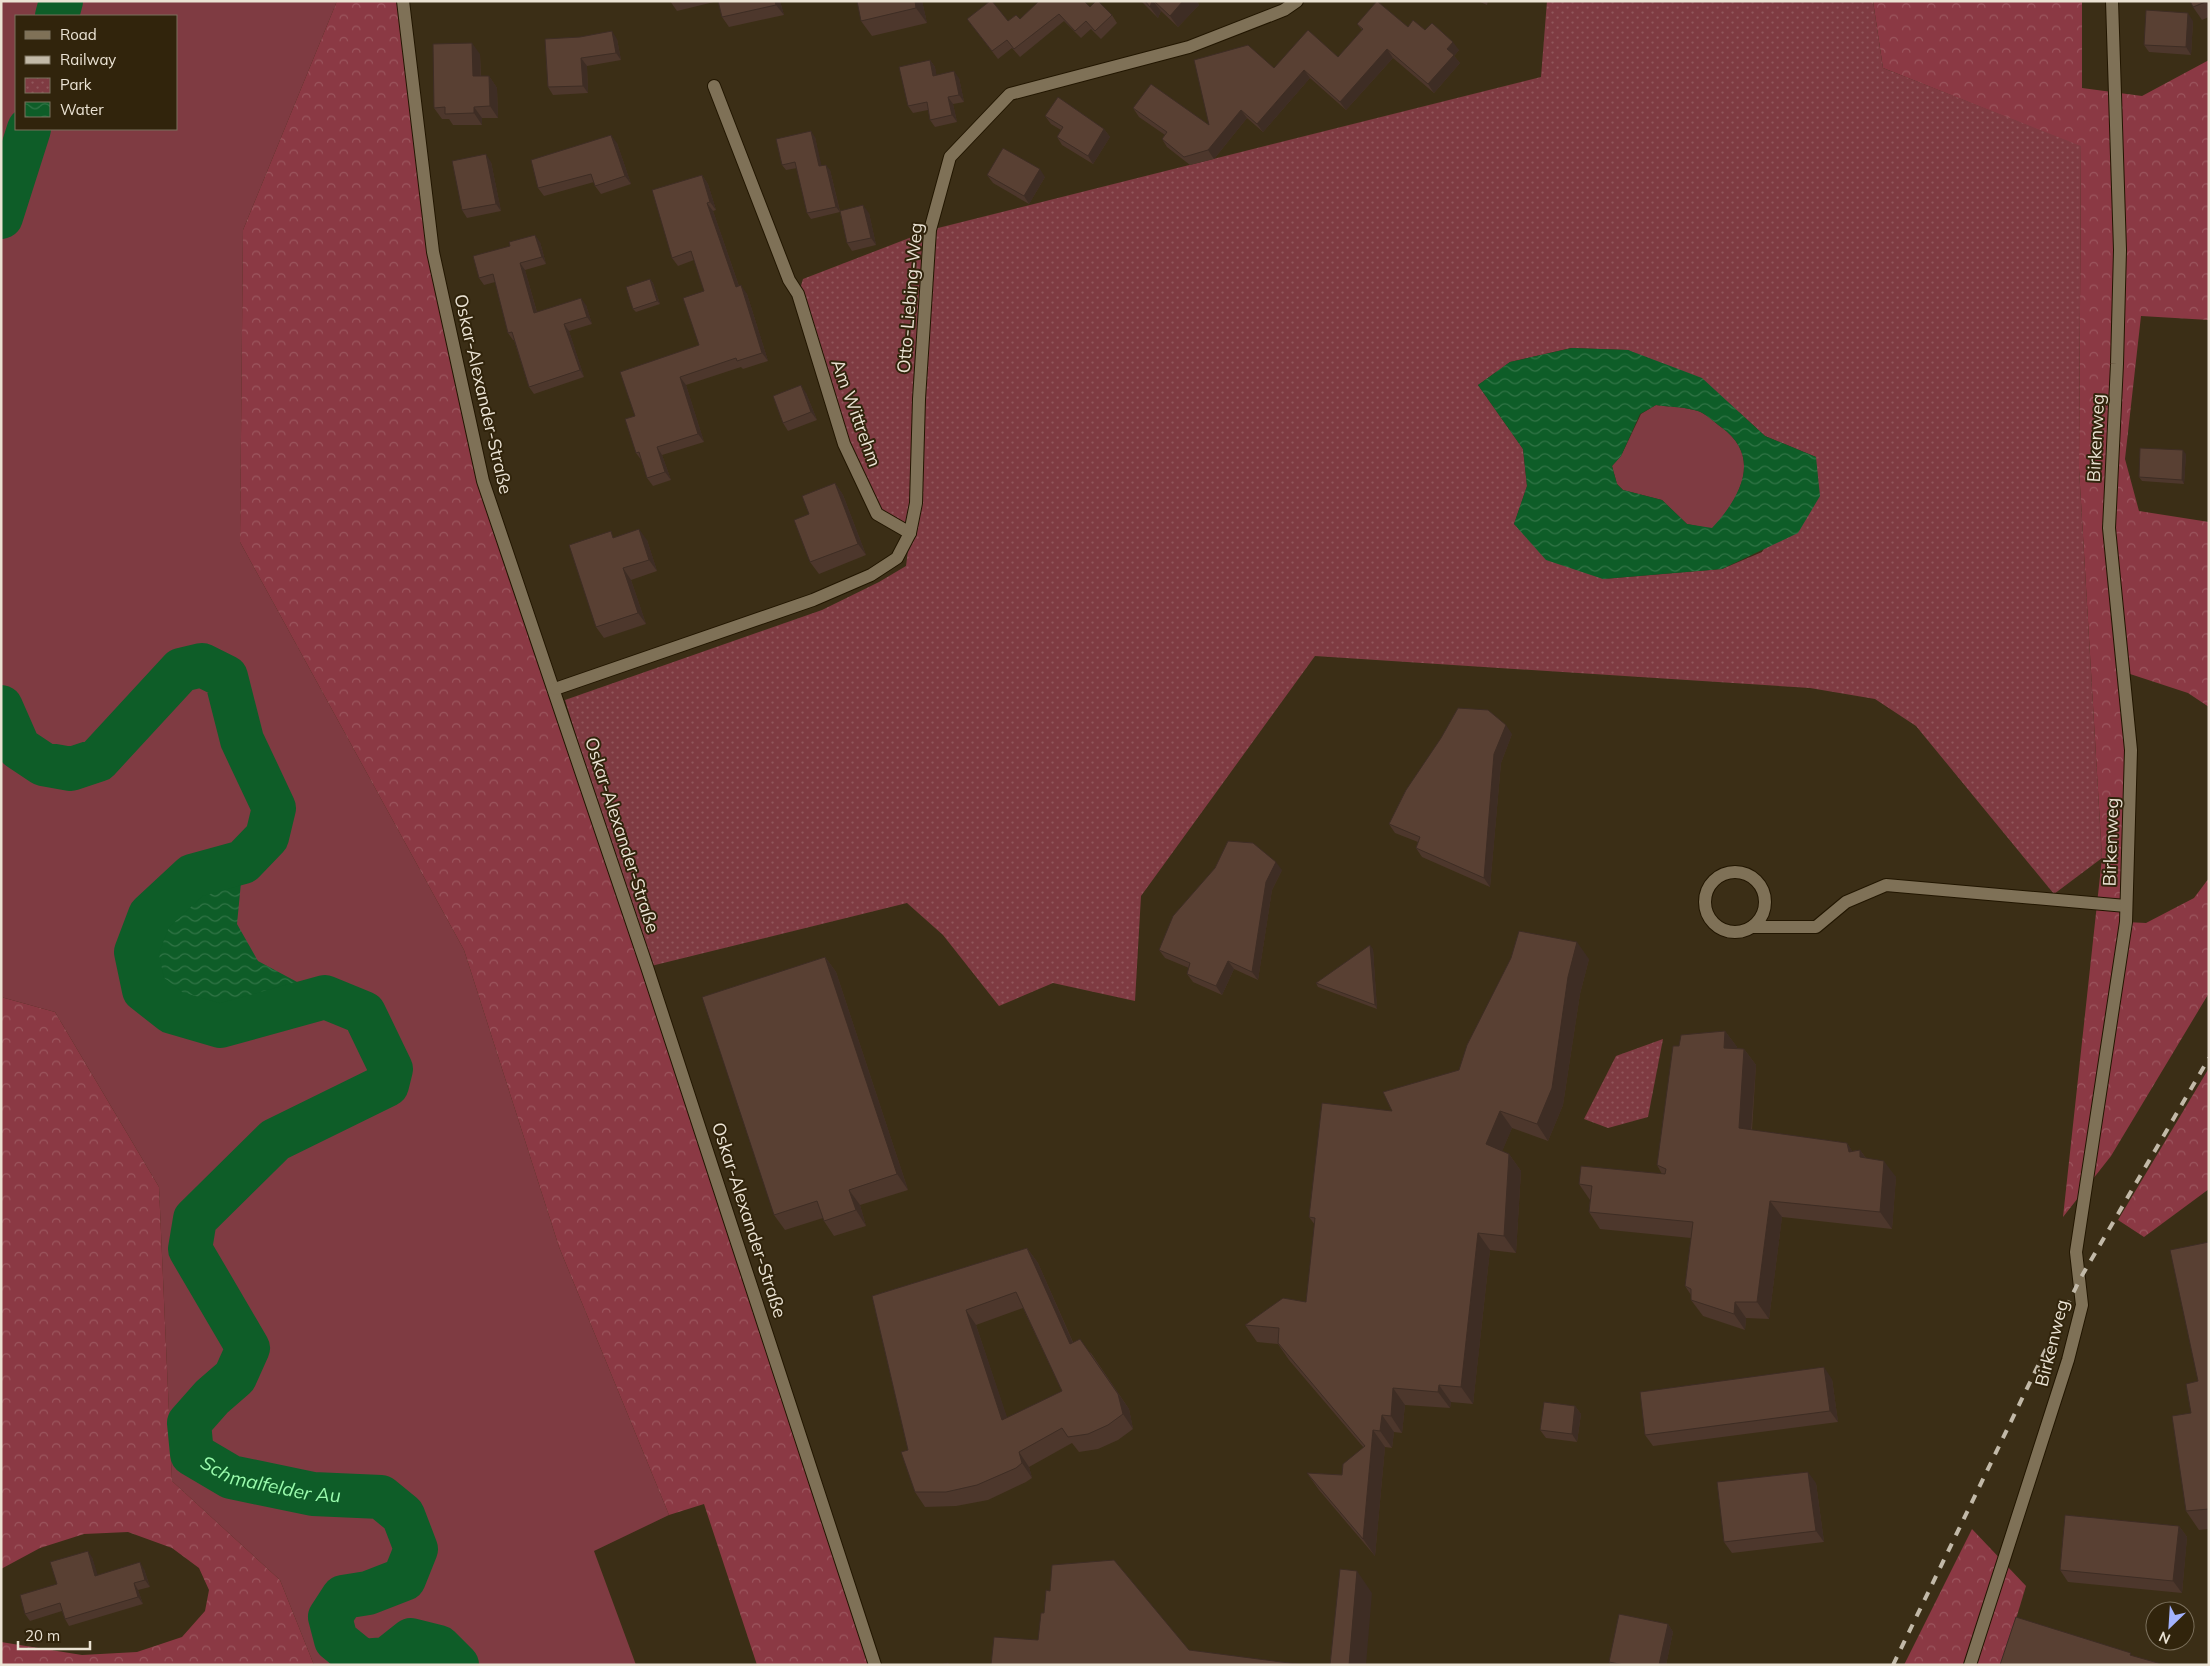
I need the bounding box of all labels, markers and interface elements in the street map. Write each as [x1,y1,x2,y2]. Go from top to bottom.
legend [15,15,178,130]
text: Road [60,25,97,44]
text: Railway [60,50,116,69]
text: Park [60,75,92,94]
text: Water [60,100,104,119]
street label: Otto-Liebing-Weg [891,222,928,374]
street label: Oskar-Alexander-Straße [449,292,518,496]
street label: Am Wittrehm [826,356,887,470]
street label: Birkenweg [2082,393,2109,483]
street label: Oskar-Alexander-Straße [580,734,665,936]
street label: Birkenweg [2097,797,2124,887]
street label: Oskar-Alexander-Straße [707,1119,792,1321]
street label: Birkenweg [2030,1297,2073,1389]
water label: Schmalfelder Au [196,1450,341,1507]
north arrow [2145,1601,2195,1651]
scale bar [18,1618,90,1650]
text: 20 m [25,1626,60,1645]
text: N [2156,1627,2173,1648]

